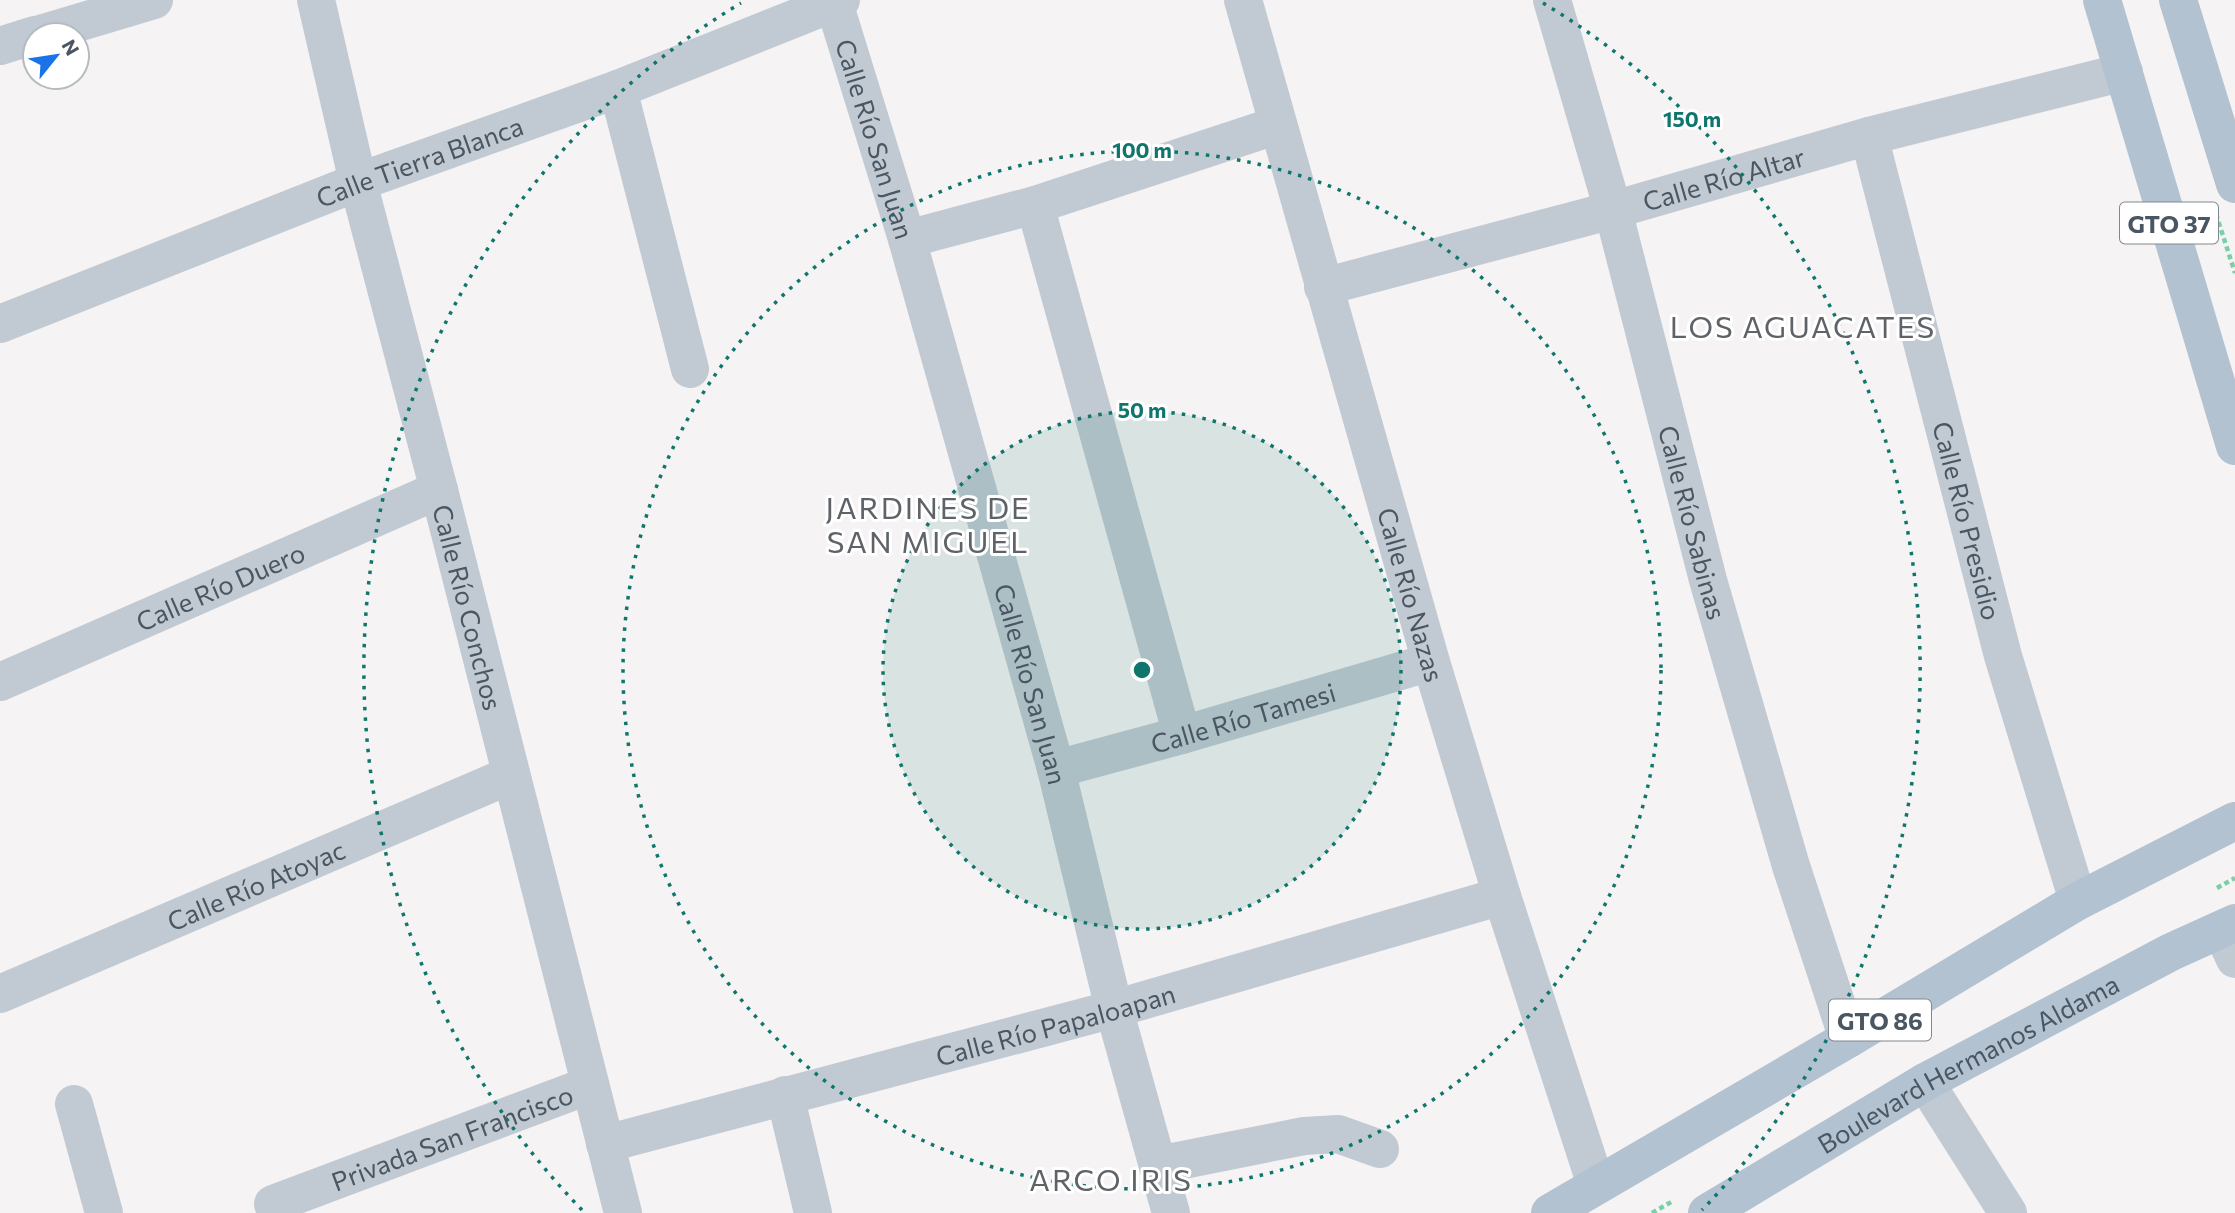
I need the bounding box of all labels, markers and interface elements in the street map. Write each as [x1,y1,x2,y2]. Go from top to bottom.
north arrow [21,21,91,91]
text: N [58,35,85,59]
street label: Calle Río San Juan [831,35,921,242]
text: 150 m [1663,106,1721,131]
street label: Calle Tierra Blanca [311,109,527,213]
text: 100 m [1112,137,1172,162]
street label: Calle Río Altar [1639,140,1808,216]
road number: GTO 37 [2120,202,2218,244]
district label: LOS AGUACATES [1670,307,1936,344]
text: 50 m [1118,397,1166,422]
street label: Calle Río Presidio [1928,418,2009,623]
street label: Calle Río Sabinas [1653,422,1734,623]
district label: JARDINES DE SAN MIGUEL [825,488,1031,559]
street label: Calle Río Conchos [428,501,510,713]
street label: Calle Río Nazas [1372,504,1452,685]
street label: Calle Río Duero [131,535,309,636]
street label: Calle Río San Juan [989,580,1075,787]
centre of rings [1130,658,1154,682]
street label: Calle Río Tamesi [1147,675,1339,758]
street label: Calle Río Atoyac [162,833,349,936]
street label: Boulevard Hermanos Aldama [1811,967,2124,1159]
street label: Calle Río Papaloapan [932,977,1179,1071]
road number: GTO 86 [1829,1000,1931,1040]
street label: Privada San Francisco [327,1077,577,1196]
district label: ARCO IRIS [1029,1160,1193,1197]

